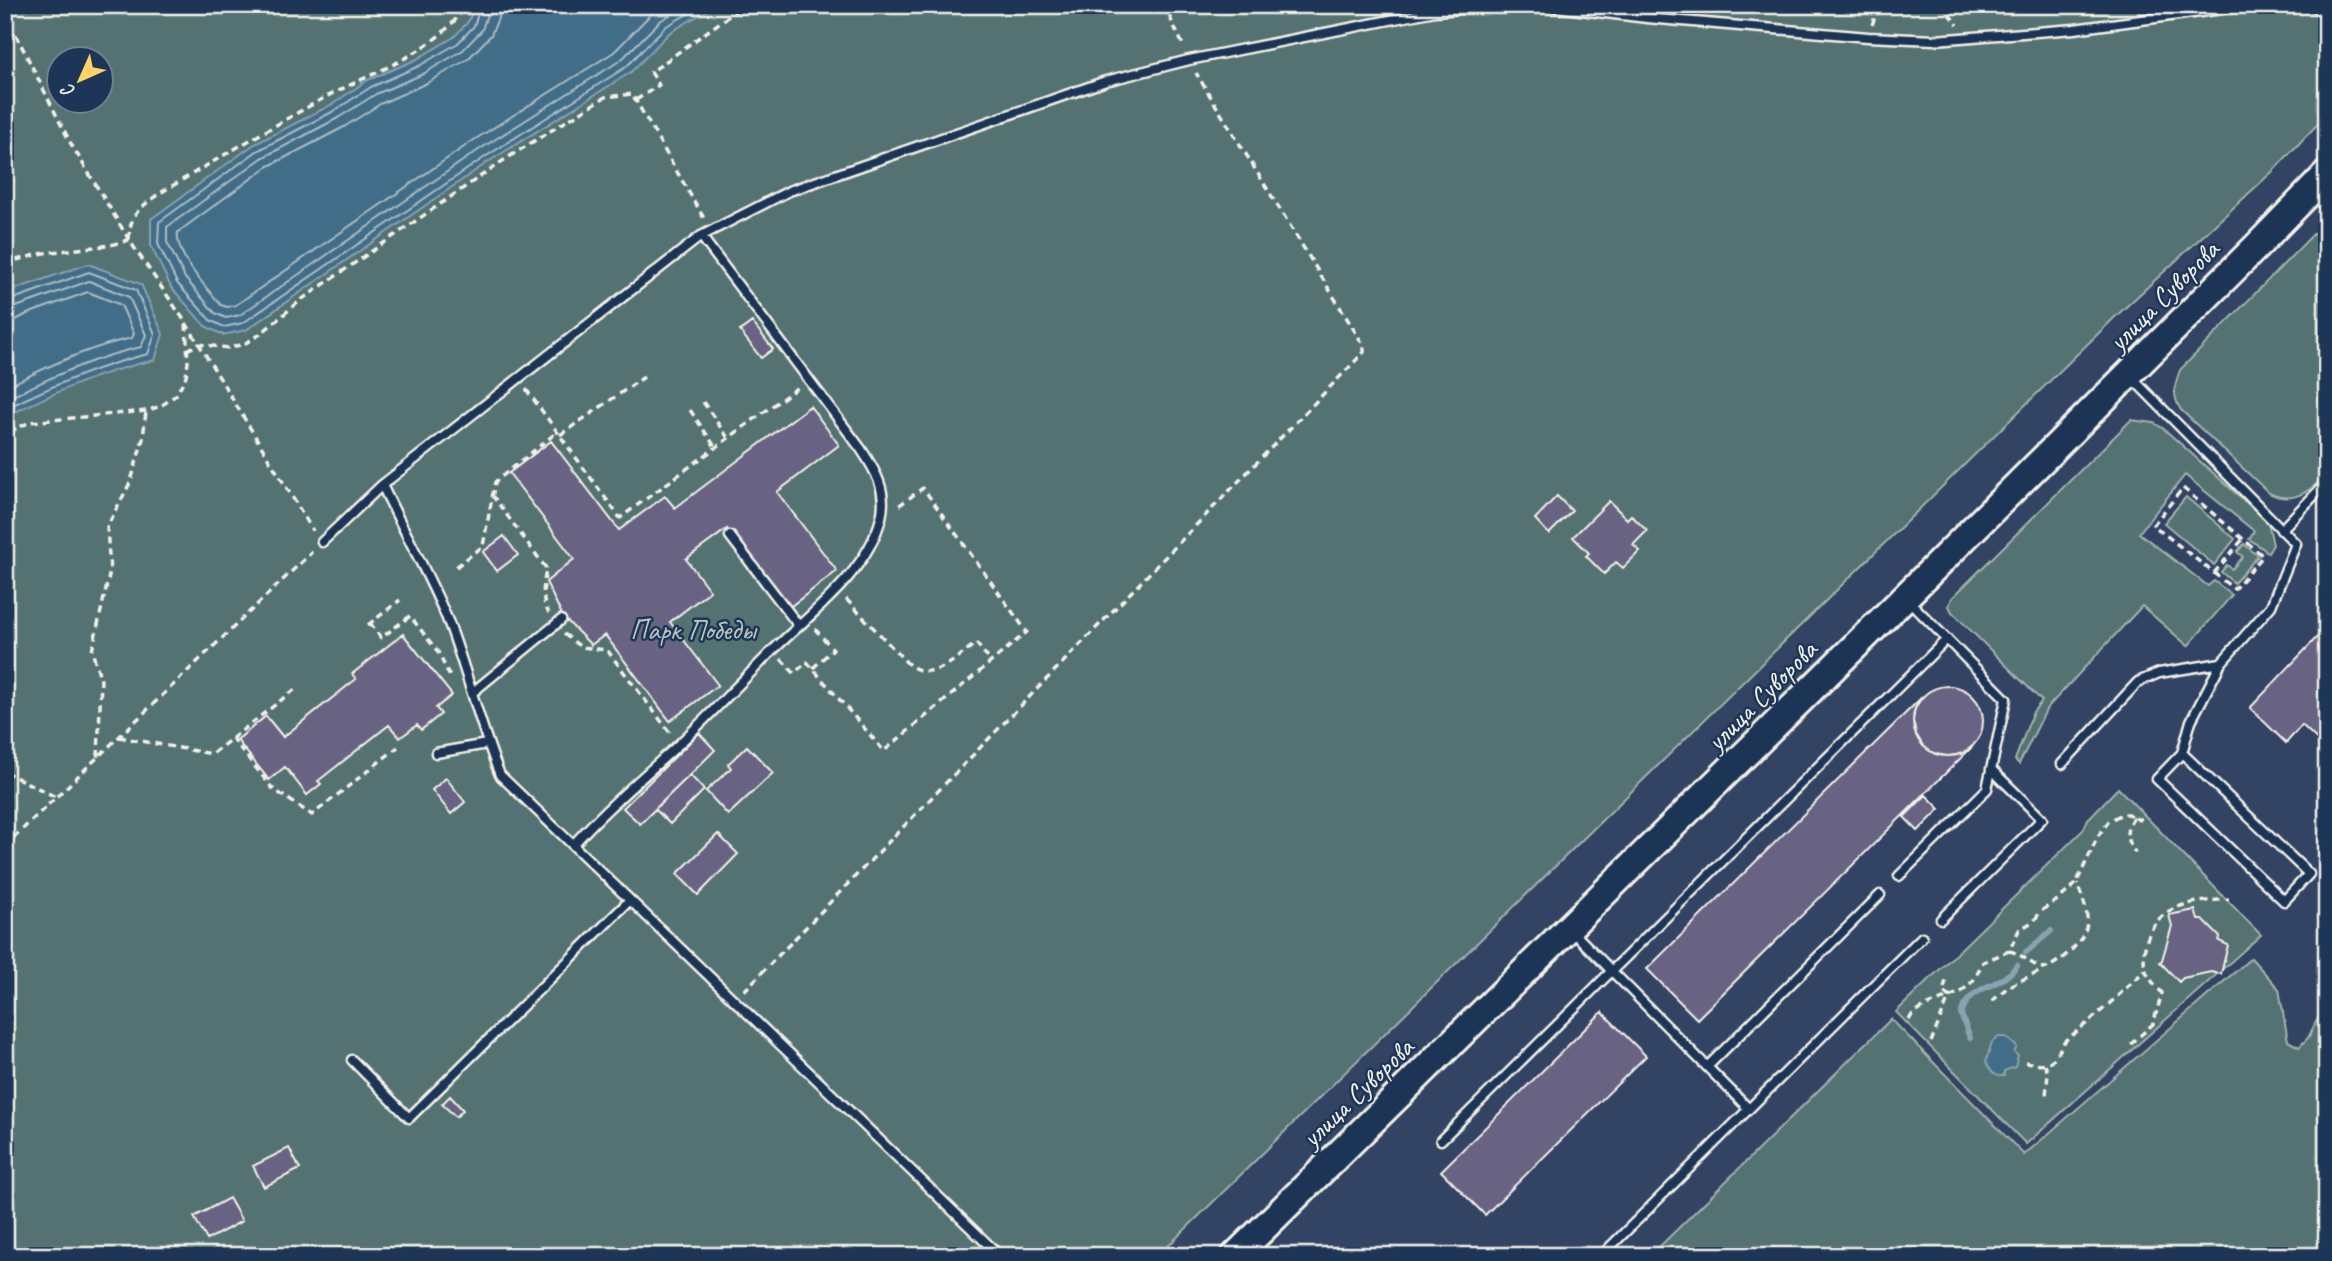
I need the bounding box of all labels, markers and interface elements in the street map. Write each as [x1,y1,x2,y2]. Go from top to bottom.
north arrow [46,46,116,116]
text: С [55,78,80,103]
street label: улица Суворова [2099,231,2227,360]
park label: Парк Победы [630,612,758,647]
street label: улица Суворова [1697,631,1825,760]
street label: улица Суворова [1292,1029,1422,1156]

